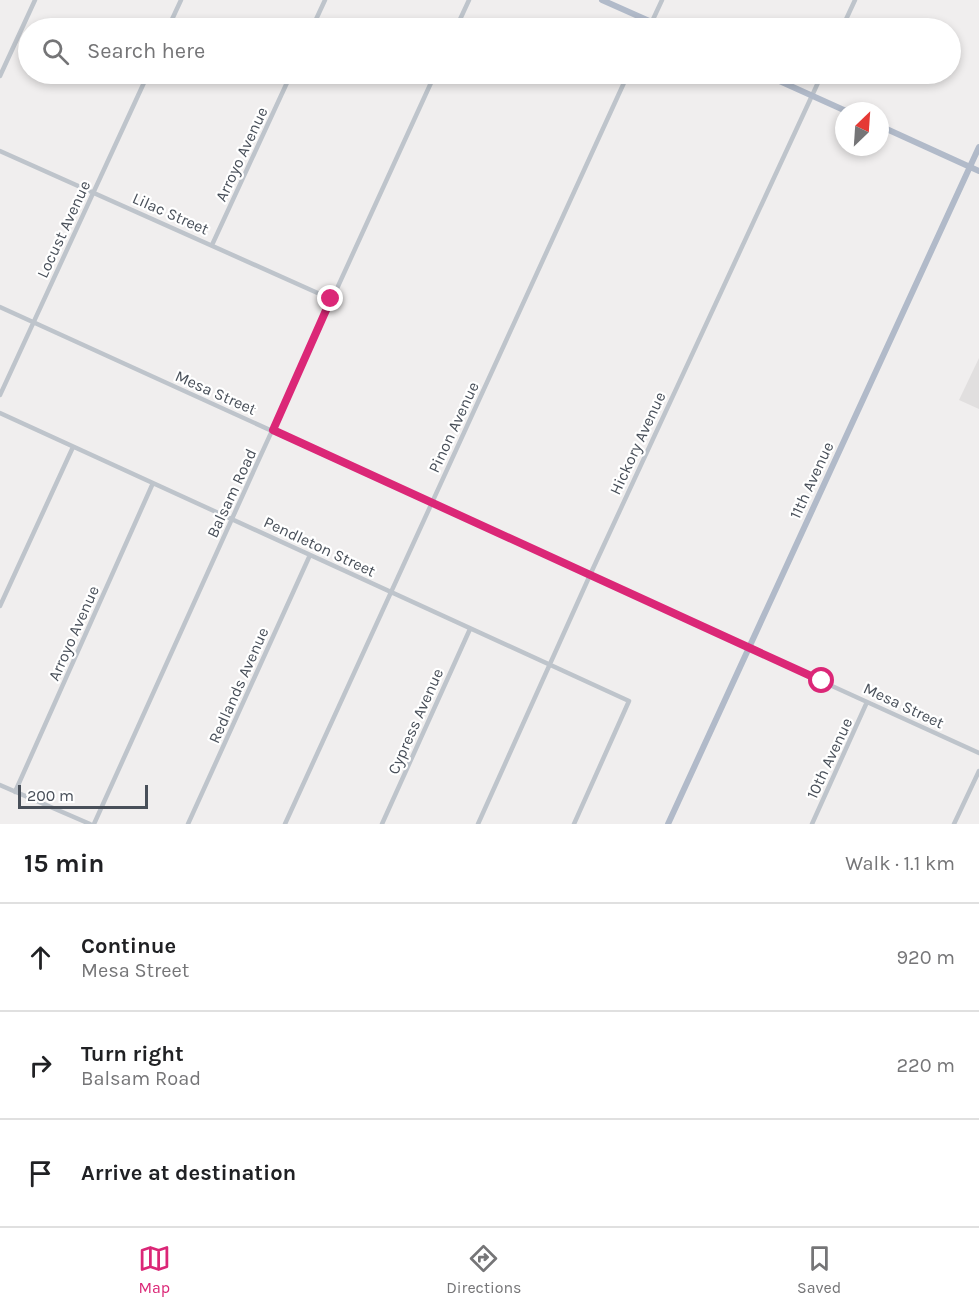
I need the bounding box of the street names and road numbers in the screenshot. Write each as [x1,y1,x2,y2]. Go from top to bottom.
street label: Arroyo Avenue [211,104,272,205]
street label: Locust Avenue [33,178,94,281]
street label: Lilac Street [130,188,212,239]
street label: Mesa Street [172,366,259,419]
street label: Pinon Avenue [424,379,483,476]
street label: Hickory Avenue [605,389,670,498]
street label: 11th Avenue [785,439,838,522]
street label: Balsam Road [203,446,260,541]
street label: Pendleton Street [261,512,379,581]
street label: Arroyo Avenue [44,583,103,684]
street label: Redlands Avenue [204,624,273,746]
street label: Cypress Avenue [384,665,447,777]
street label: Mesa Street [860,679,947,732]
street label: 10th Avenue [802,715,856,802]

